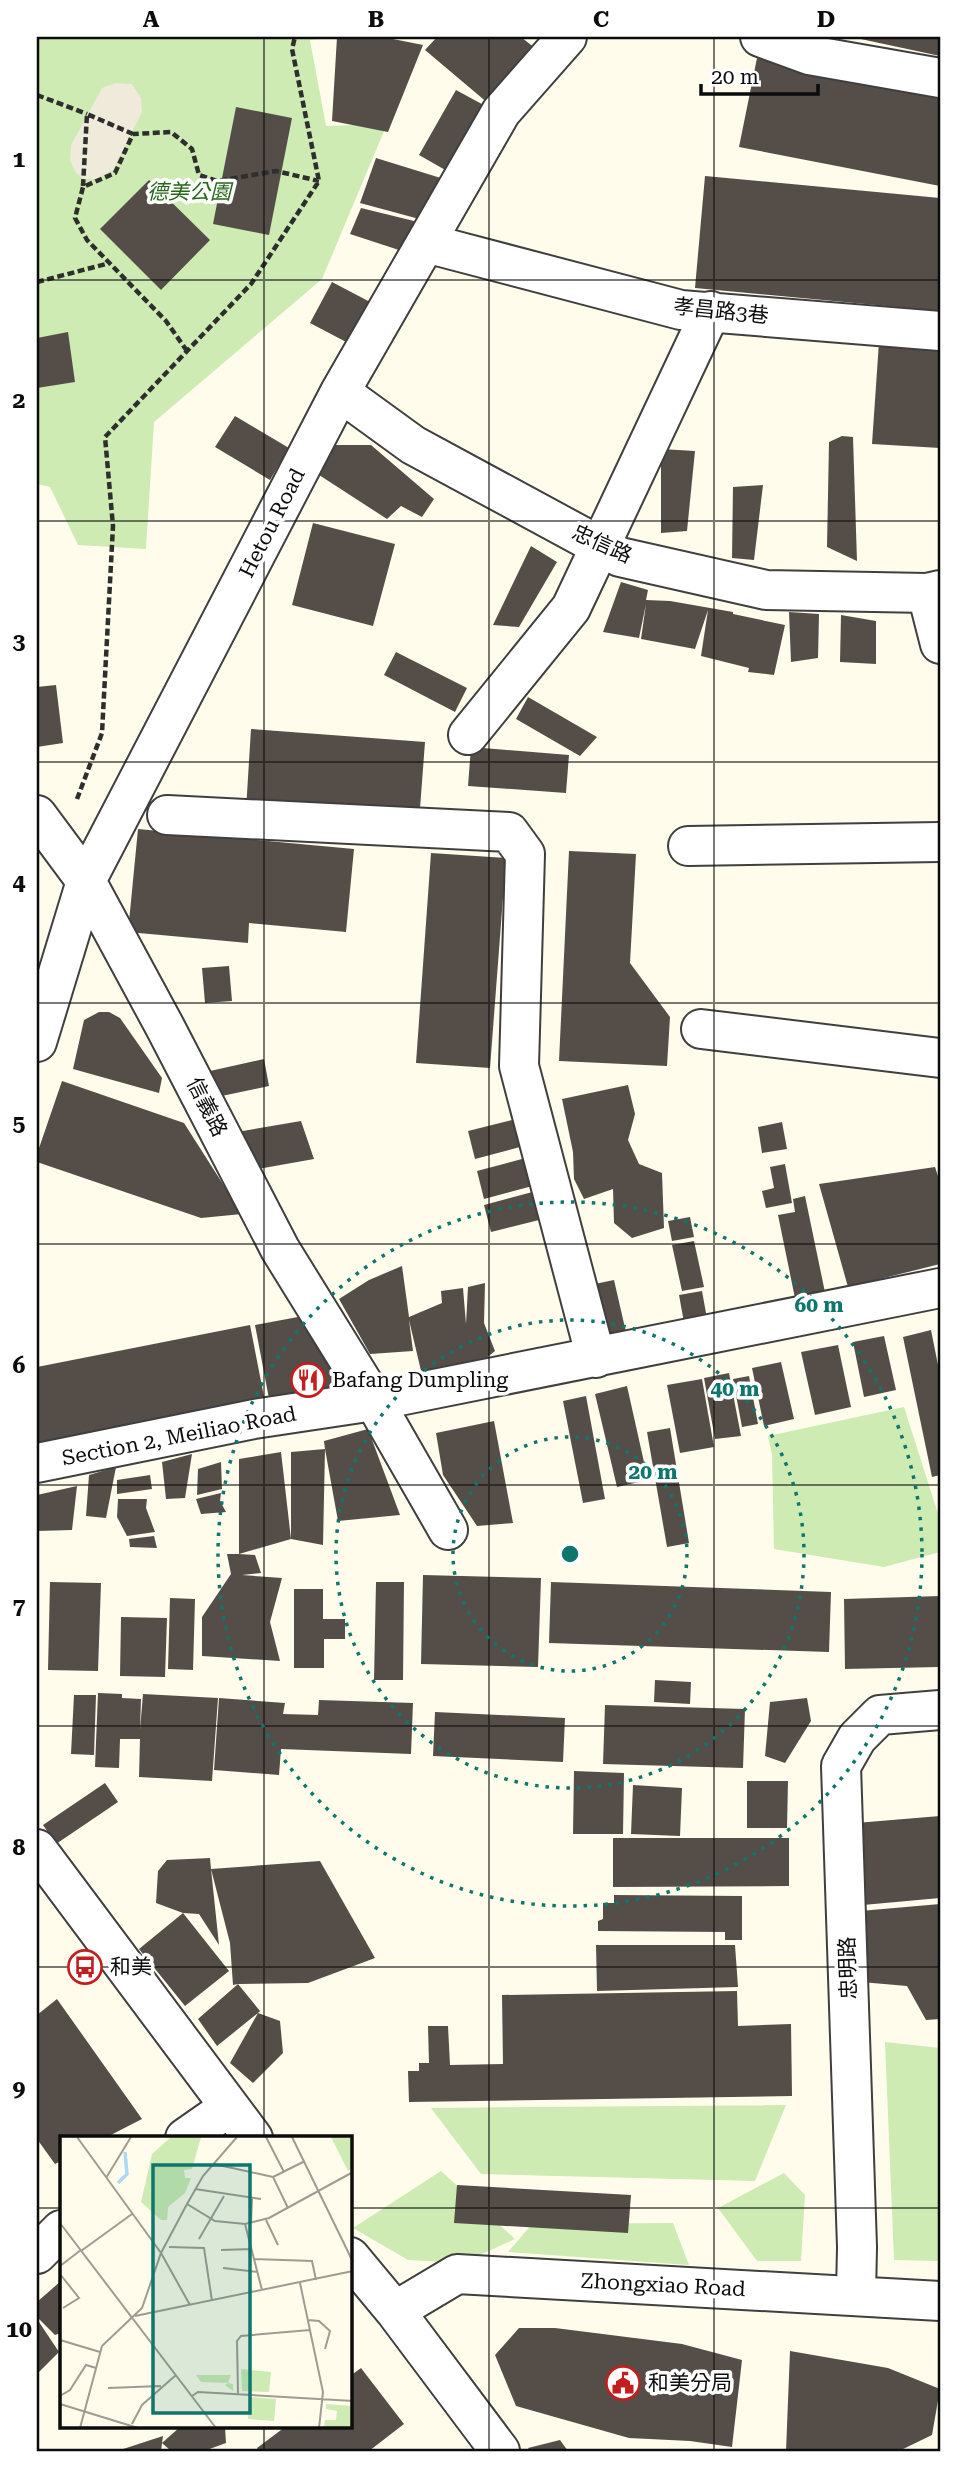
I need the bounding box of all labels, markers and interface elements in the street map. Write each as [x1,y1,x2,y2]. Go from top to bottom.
text: A [143,6,160,33]
text: B [368,6,384,33]
text: C [593,6,609,33]
text: D [817,6,835,33]
scale bar [701,52,818,96]
text: 20 m [711,65,759,89]
text: 1 [13,146,26,173]
park label: 德美公園 [147,180,234,204]
street label: 孝昌路3巷 [672,294,770,328]
text: 2 [13,387,25,414]
street label: Hetou Road [234,464,310,582]
street label: 忠信路 [568,520,636,568]
text: 3 [13,628,26,655]
text: 4 [13,869,26,896]
street label: 信義路 [182,1073,232,1141]
text: 5 [13,1110,26,1137]
text: 60 m [794,1293,844,1317]
text: 6 [13,1352,26,1379]
restaurant icon: Bafang Dumpling [289,1361,327,1399]
place label: Bafang Dumpling [332,1368,508,1392]
text: 40 m [710,1377,760,1401]
street label: Section 2, Meiliao Road [60,1401,299,1470]
text: 20 m [628,1460,678,1484]
centre of rings [558,1542,582,1566]
text: 7 [13,1593,26,1620]
text: 8 [13,1834,26,1861]
street label: 忠明路 [835,1936,861,2000]
bus stop icon: 和美 [66,1948,104,1986]
place label: 和美 [110,1955,152,1979]
text: 9 [13,2075,26,2102]
inset map [60,2136,352,2428]
street label: Zhongxiao Road [580,2269,747,2301]
text: 10 [6,2316,32,2343]
public building icon: 和美分局 [604,2364,642,2402]
place label: 和美分局 [648,2371,732,2395]

